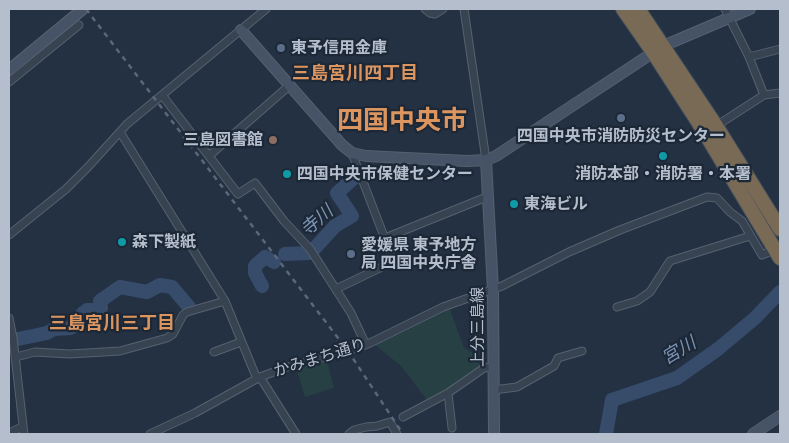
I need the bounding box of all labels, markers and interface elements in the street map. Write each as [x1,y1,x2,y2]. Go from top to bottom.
place label: 東予信用金庫 [291,38,387,58]
marker: 東予信用金庫 [275,42,287,54]
district label: 三島宮川四丁目 [292,63,418,85]
district label: 四国中央市 [337,105,467,137]
marker: 四国中央市消防防災センター [615,112,627,124]
place label: 四国中央市消防防災センター [517,126,725,146]
place label: 三島図書館 [183,130,263,150]
marker: 三島図書館 [267,134,279,146]
marker: 消防本部・消防署・本署 [657,150,669,162]
place label: 四国中央市保健センター [297,164,473,184]
place label: 消防本部・消防署・本署 [575,164,751,184]
marker: 四国中央市保健センター [281,168,293,180]
place label: 東海ビル [524,194,588,214]
marker: 東海ビル [508,198,520,210]
water label: 寺川 [296,201,338,241]
place label: 森下製紙 [132,232,196,252]
place label: 愛媛県 東予地方 局 四国中央庁舎 [361,235,477,273]
marker: 森下製紙 [116,236,128,248]
marker: 愛媛県 東予地方 局 四国中央庁舎 [345,248,357,260]
street label: 上分三島線 [468,287,488,367]
district label: 三島宮川三丁目 [49,313,175,335]
water label: 宮川 [658,332,700,370]
street label: かみまち通り [271,335,369,381]

